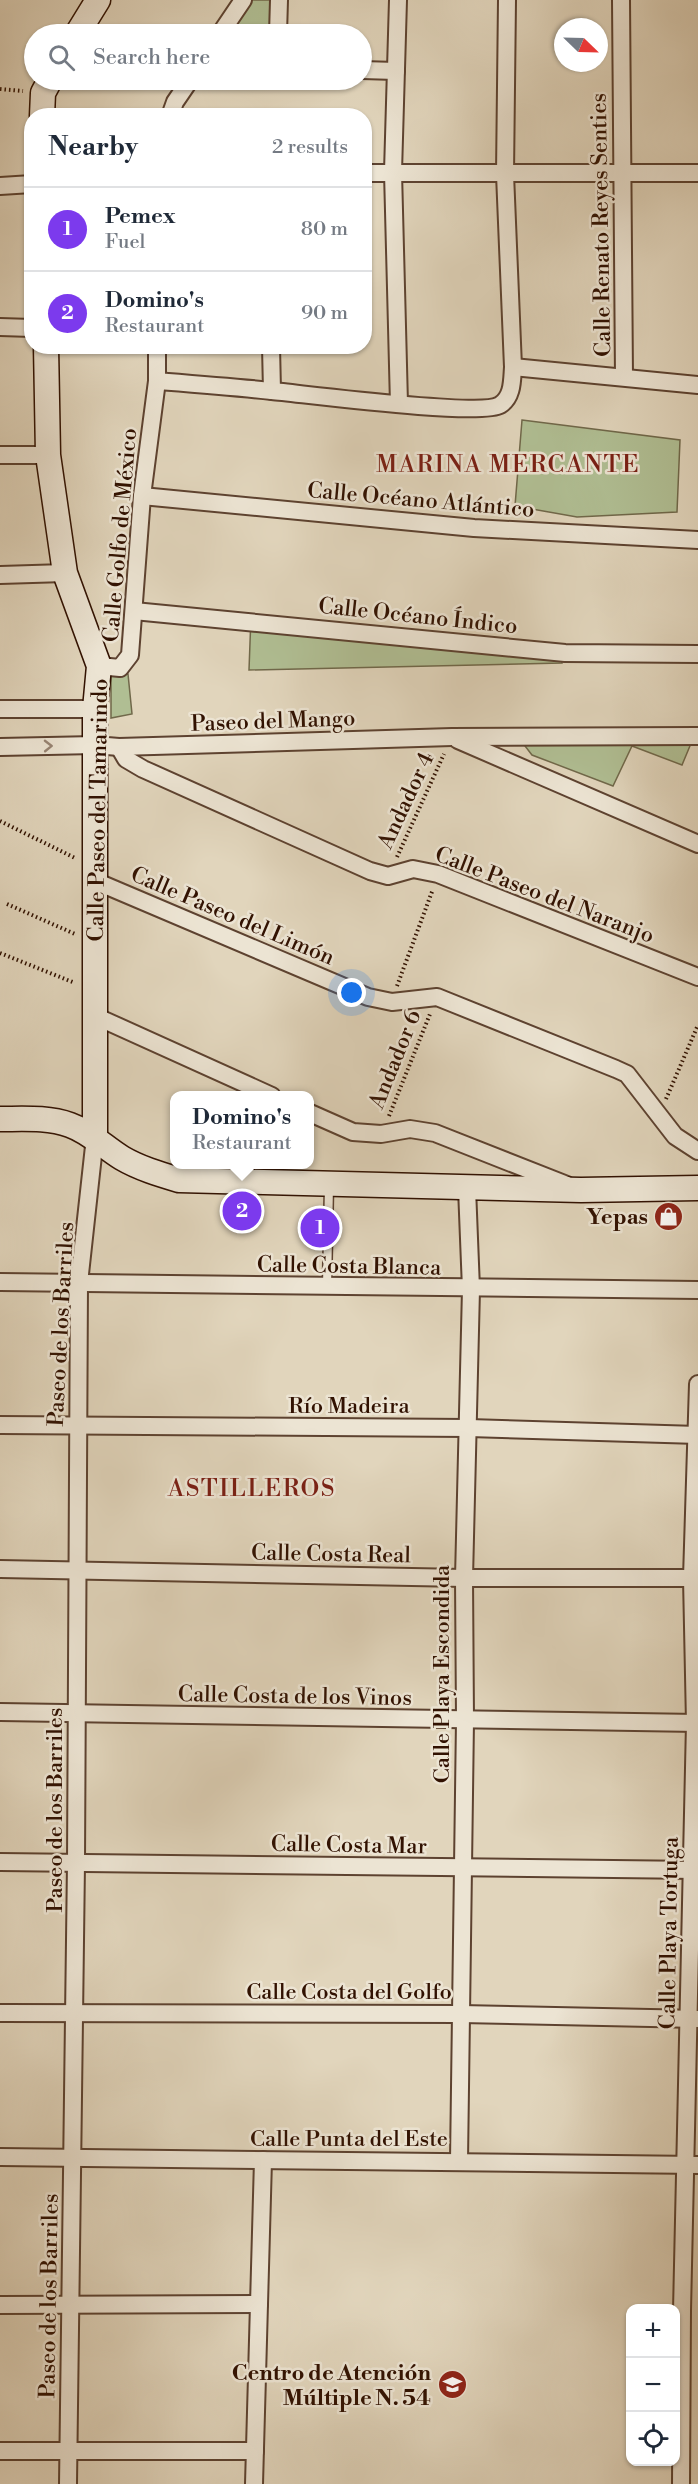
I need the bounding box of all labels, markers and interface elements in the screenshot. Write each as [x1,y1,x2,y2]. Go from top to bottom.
north arrow [554,18,608,72]
search box [24,24,372,90]
icon: search [45,41,78,74]
text: Search here [93,44,210,71]
street label: Calle Renato Reyes Senties [586,93,617,357]
text: Nearby [48,131,138,163]
text: 2 results [272,135,348,160]
text: Pemex [105,203,175,230]
text: 1 [63,217,72,242]
text: 80 m [301,217,348,242]
text: Fuel [105,230,145,255]
text: Domino's [105,287,204,314]
text: 2 [61,301,74,326]
text: 90 m [301,301,348,326]
text: Restaurant [105,314,204,339]
street label: Calle Golfo de México [98,427,143,643]
district label: MARINA MERCANTE [376,450,640,480]
street label: Calle Océano Atlántico [306,477,536,524]
street label: Calle Océano Índico [317,592,519,640]
street label: Calle Paseo del Tamarindo [83,678,114,942]
street label: Paseo del Mango [190,705,356,738]
one-way arrow [43,740,52,752]
street label: Andador 4 [372,748,441,854]
street label: Calle Paseo del Naranjo [431,841,658,950]
street label: Calle Paseo del Limón [126,861,338,972]
your location [337,978,366,1007]
street label: Andador 6 [363,1006,427,1114]
popup [170,1091,314,1169]
text: Domino's [192,1104,291,1131]
text: Restaurant [192,1131,292,1156]
pin: 2 [222,1188,262,1234]
shop icon: Yepas [653,1200,685,1232]
place label: Yepas [586,1204,648,1231]
pin: 1 [300,1206,340,1250]
street label: Paseo de los Barriles [43,1221,80,1427]
street label: Calle Costa Blanca [257,1251,442,1282]
street label: Río Madeira [288,1393,411,1420]
district label: ASTILLEROS [167,1474,336,1504]
street label: Calle Costa Real [251,1540,412,1569]
street label: Calle Playa Escondida [429,1564,456,1783]
street label: Calle Costa de los Vinos [178,1681,412,1712]
street label: Paseo de los Barriles [42,1708,69,1912]
street label: Calle Costa Mar [271,1831,427,1860]
street label: Calle Playa Tortuga [654,1836,685,2030]
street label: Calle Costa del Golfo [246,1979,452,2006]
street label: Calle Punta del Este [250,2126,448,2153]
street label: Paseo de los Barriles [34,2193,65,2399]
map controls [626,2304,680,2466]
button: + [626,2304,680,2358]
button: − [626,2358,680,2412]
place label: Centro de Atención Múltiple N. 54 [232,2360,431,2412]
school or university icon: Centro de Atención Múltiple N. 54 [436,2369,468,2401]
button: locate [626,2412,680,2466]

